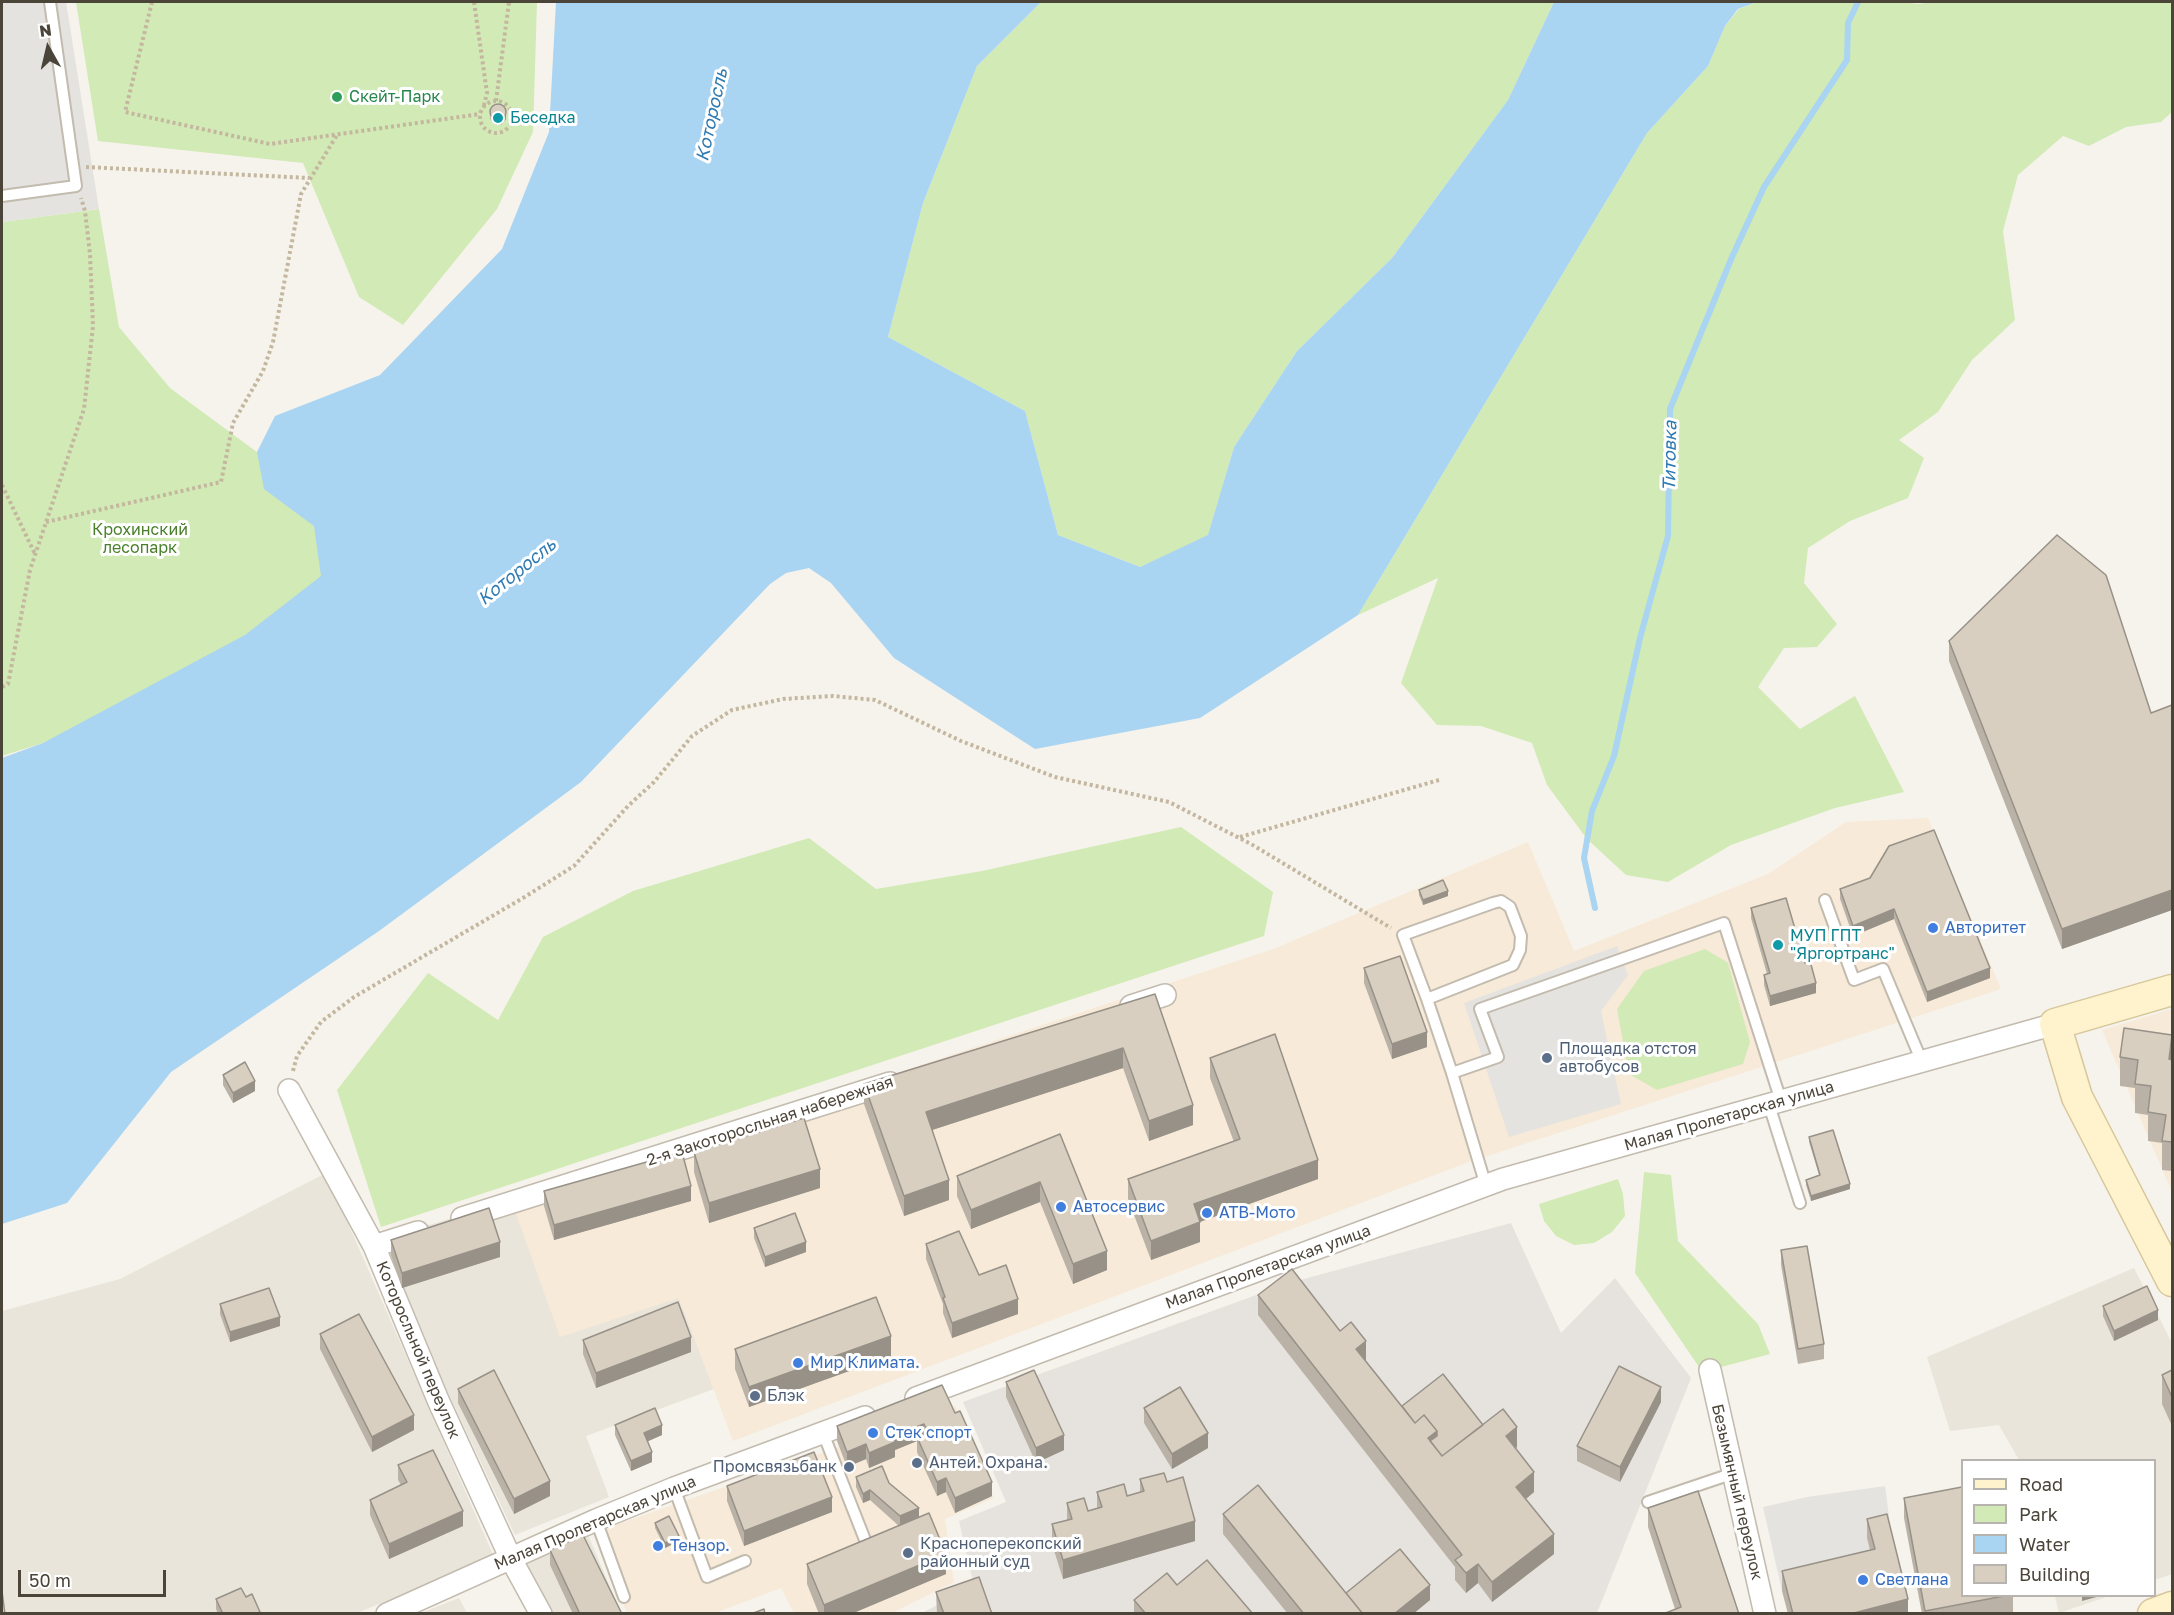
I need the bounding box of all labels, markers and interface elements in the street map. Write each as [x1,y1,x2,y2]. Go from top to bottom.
north arrow [18,18,78,78]
text: N [38,19,53,41]
water label: Которосль [692,67,732,163]
place label: Скейт-Парк [349,87,441,107]
marker: Скейт-Парк [330,90,344,104]
place label: Беседка [510,108,576,128]
marker: Беседка [491,111,505,125]
water label: Титовка [1659,421,1681,491]
park label: Крохинский лесопарк [92,520,188,558]
water label: Которосль [474,534,560,610]
place label: Авторитет [1945,918,2026,938]
marker: Авторитет [1926,921,1940,935]
place label: МУП ГПТ "Яргортранс" [1790,926,1895,964]
marker: МУП ГПТ "Яргортранс" [1771,938,1785,952]
place label: Площадка отстоя автобусов [1559,1039,1697,1077]
marker: Площадка отстоя автобусов [1540,1051,1554,1065]
street label: 2-я Закоторосльная набережная [644,1072,896,1170]
street label: Малая Пролетарская улица [1622,1077,1836,1155]
place label: Автосервис [1073,1197,1165,1217]
marker: Автосервис [1054,1200,1068,1214]
place label: АТВ-Мото [1219,1203,1296,1223]
marker: АТВ-Мото [1200,1206,1214,1220]
street label: Малая Пролетарская улица [1163,1221,1373,1313]
street label: Которосльной переулок [372,1258,464,1442]
place label: Мир Климата. [810,1353,920,1373]
marker: Мир Климата. [791,1356,805,1370]
place label: Блэк [767,1386,805,1406]
marker: Блэк [748,1389,762,1403]
street label: Безымянный переулок [1707,1402,1767,1582]
place label: Стек спорт [885,1423,971,1443]
marker: Стек спорт [866,1426,880,1440]
place label: Антей. Охрана. [929,1453,1048,1473]
marker: Антей. Охрана. [910,1456,924,1470]
place label: Промсвязьбанк [713,1457,837,1477]
legend [1961,1459,2156,1597]
marker: Промсвязьбанк [842,1460,856,1474]
street label: Малая Пролетарская улица [491,1472,699,1574]
text: Road [2019,1473,2063,1495]
text: Park [2019,1503,2058,1525]
text: Water [2019,1533,2070,1555]
place label: Красноперекопский районный суд [920,1534,1082,1572]
place label: Тензор. [670,1536,730,1556]
marker: Тензор. [651,1539,665,1553]
marker: Красноперекопский районный суд [901,1546,915,1560]
scale bar [21,1558,170,1596]
text: Building [2019,1563,2090,1585]
text: 50 m [29,1569,71,1591]
place label: Светлана [1875,1570,1948,1590]
marker: Светлана [1856,1573,1870,1587]

